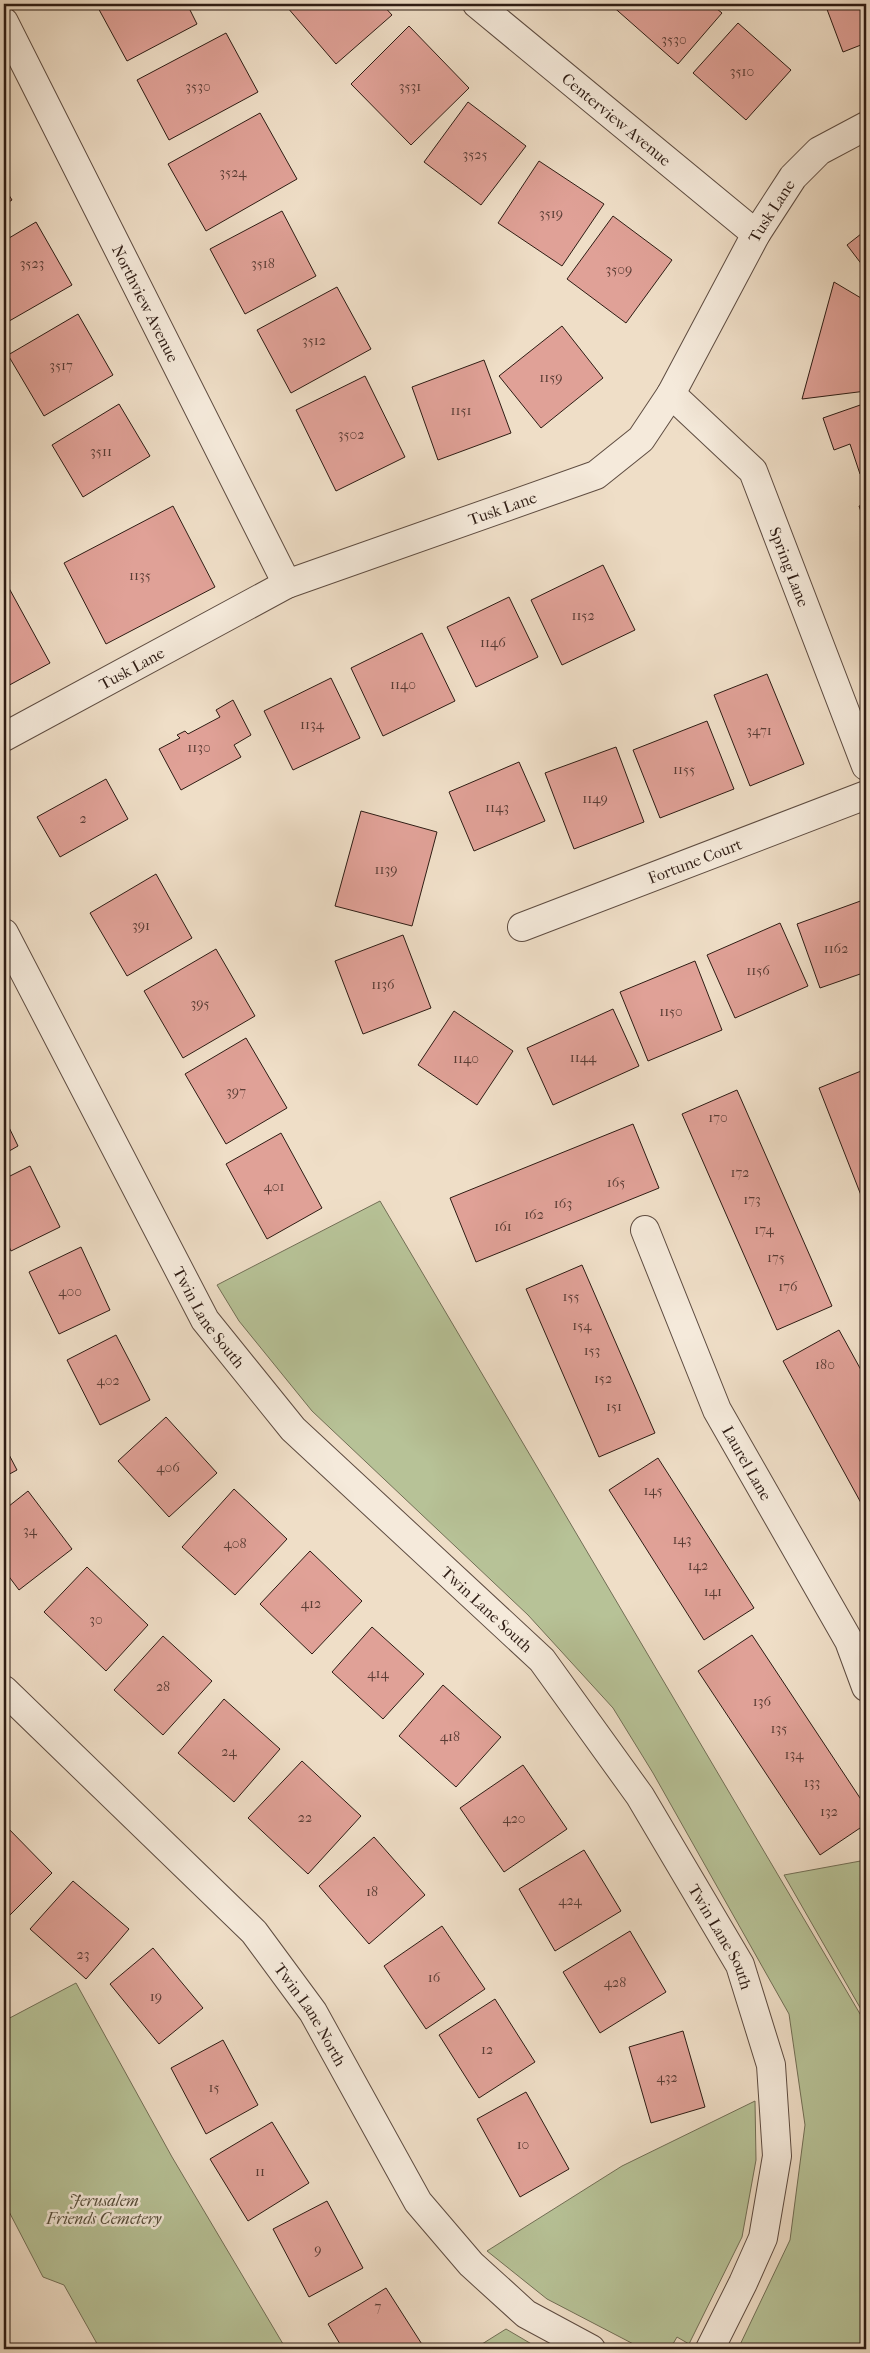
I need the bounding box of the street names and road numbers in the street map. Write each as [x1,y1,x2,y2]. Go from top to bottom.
street label: Centerview Avenue [558,69,675,170]
street label: Tusk Lane [744,176,799,246]
street label: Northview Avenue [108,242,183,365]
street label: Tusk Lane [466,488,539,529]
street label: Spring Lane [765,524,813,610]
street label: Tusk Lane [96,643,168,694]
street label: Fortune Court [645,834,745,888]
street label: Twin Lane South [169,1264,249,1372]
street label: Laurel Lane [718,1423,776,1504]
street label: Twin Lane South [437,1563,536,1656]
street label: Twin Lane South [684,1881,756,1992]
street label: Twin Lane North [270,1959,350,2069]

